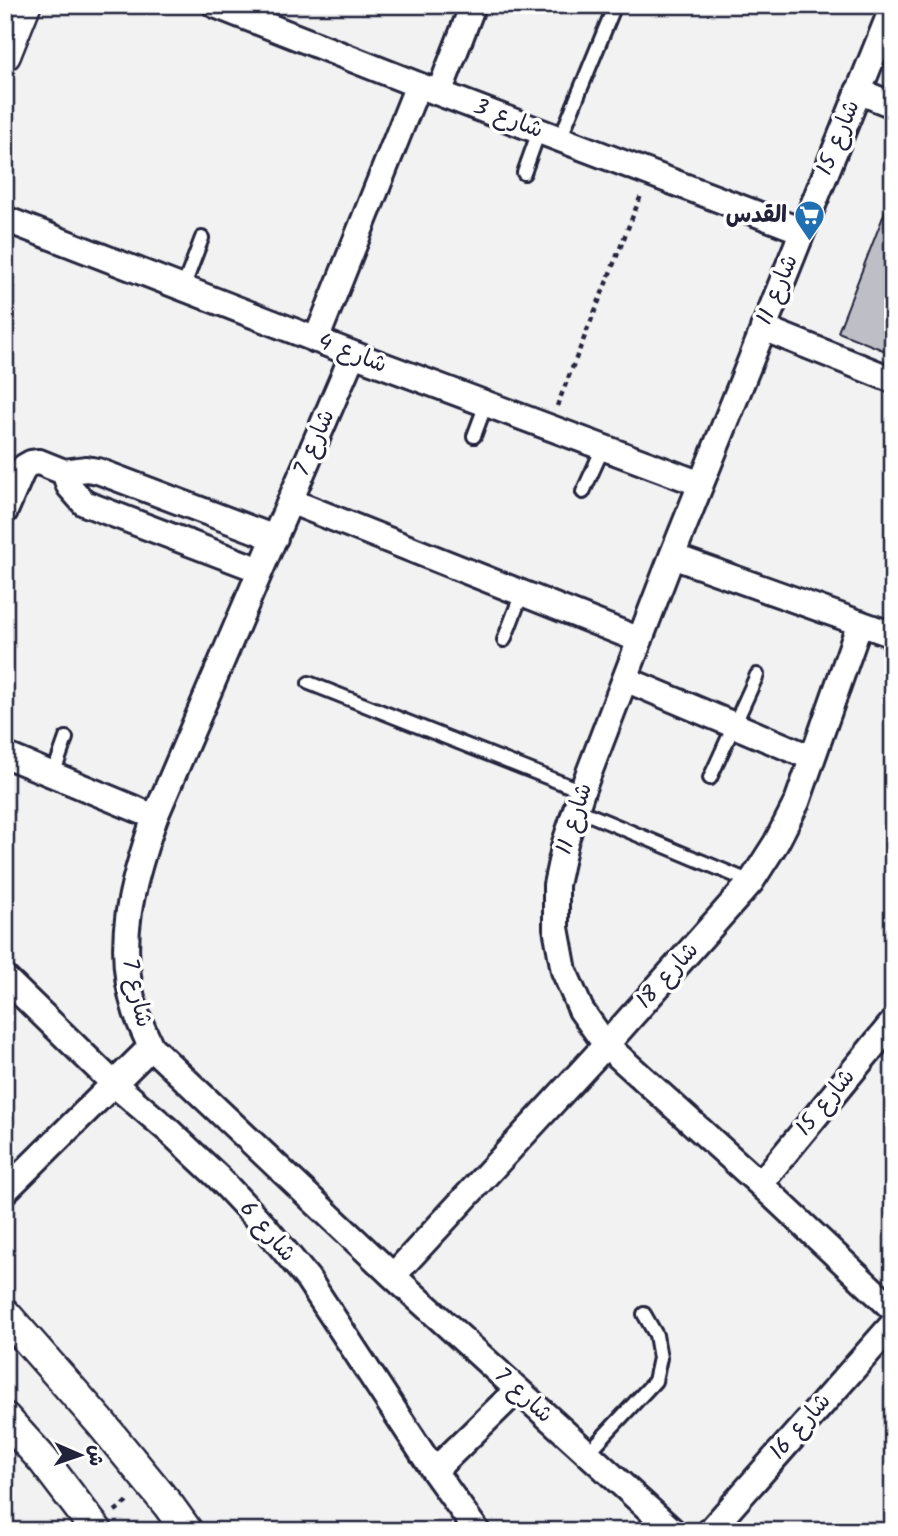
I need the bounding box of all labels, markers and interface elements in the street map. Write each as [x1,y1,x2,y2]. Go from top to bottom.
street label: شارع 3 [468,89,548,149]
street label: شارع 15 [808,95,870,181]
place label: القدس [726,198,787,234]
supermarket icon: القدس [793,199,827,243]
street label: شارع 11 [748,249,808,331]
street label: شارع 4 [312,324,392,384]
street label: شارع 7 [285,404,345,482]
street label: شارع 11 [547,779,603,859]
street label: شارع 18 [628,934,708,1018]
street label: شارع 7 [111,955,161,1031]
street label: شارع 15 [787,1061,865,1145]
street label: شارع 6 [230,1193,304,1271]
street label: شارع 7 [485,1359,561,1433]
street label: شارع 16 [761,1385,841,1469]
north arrow [46,1420,116,1490]
text: ش [80,1445,110,1467]

